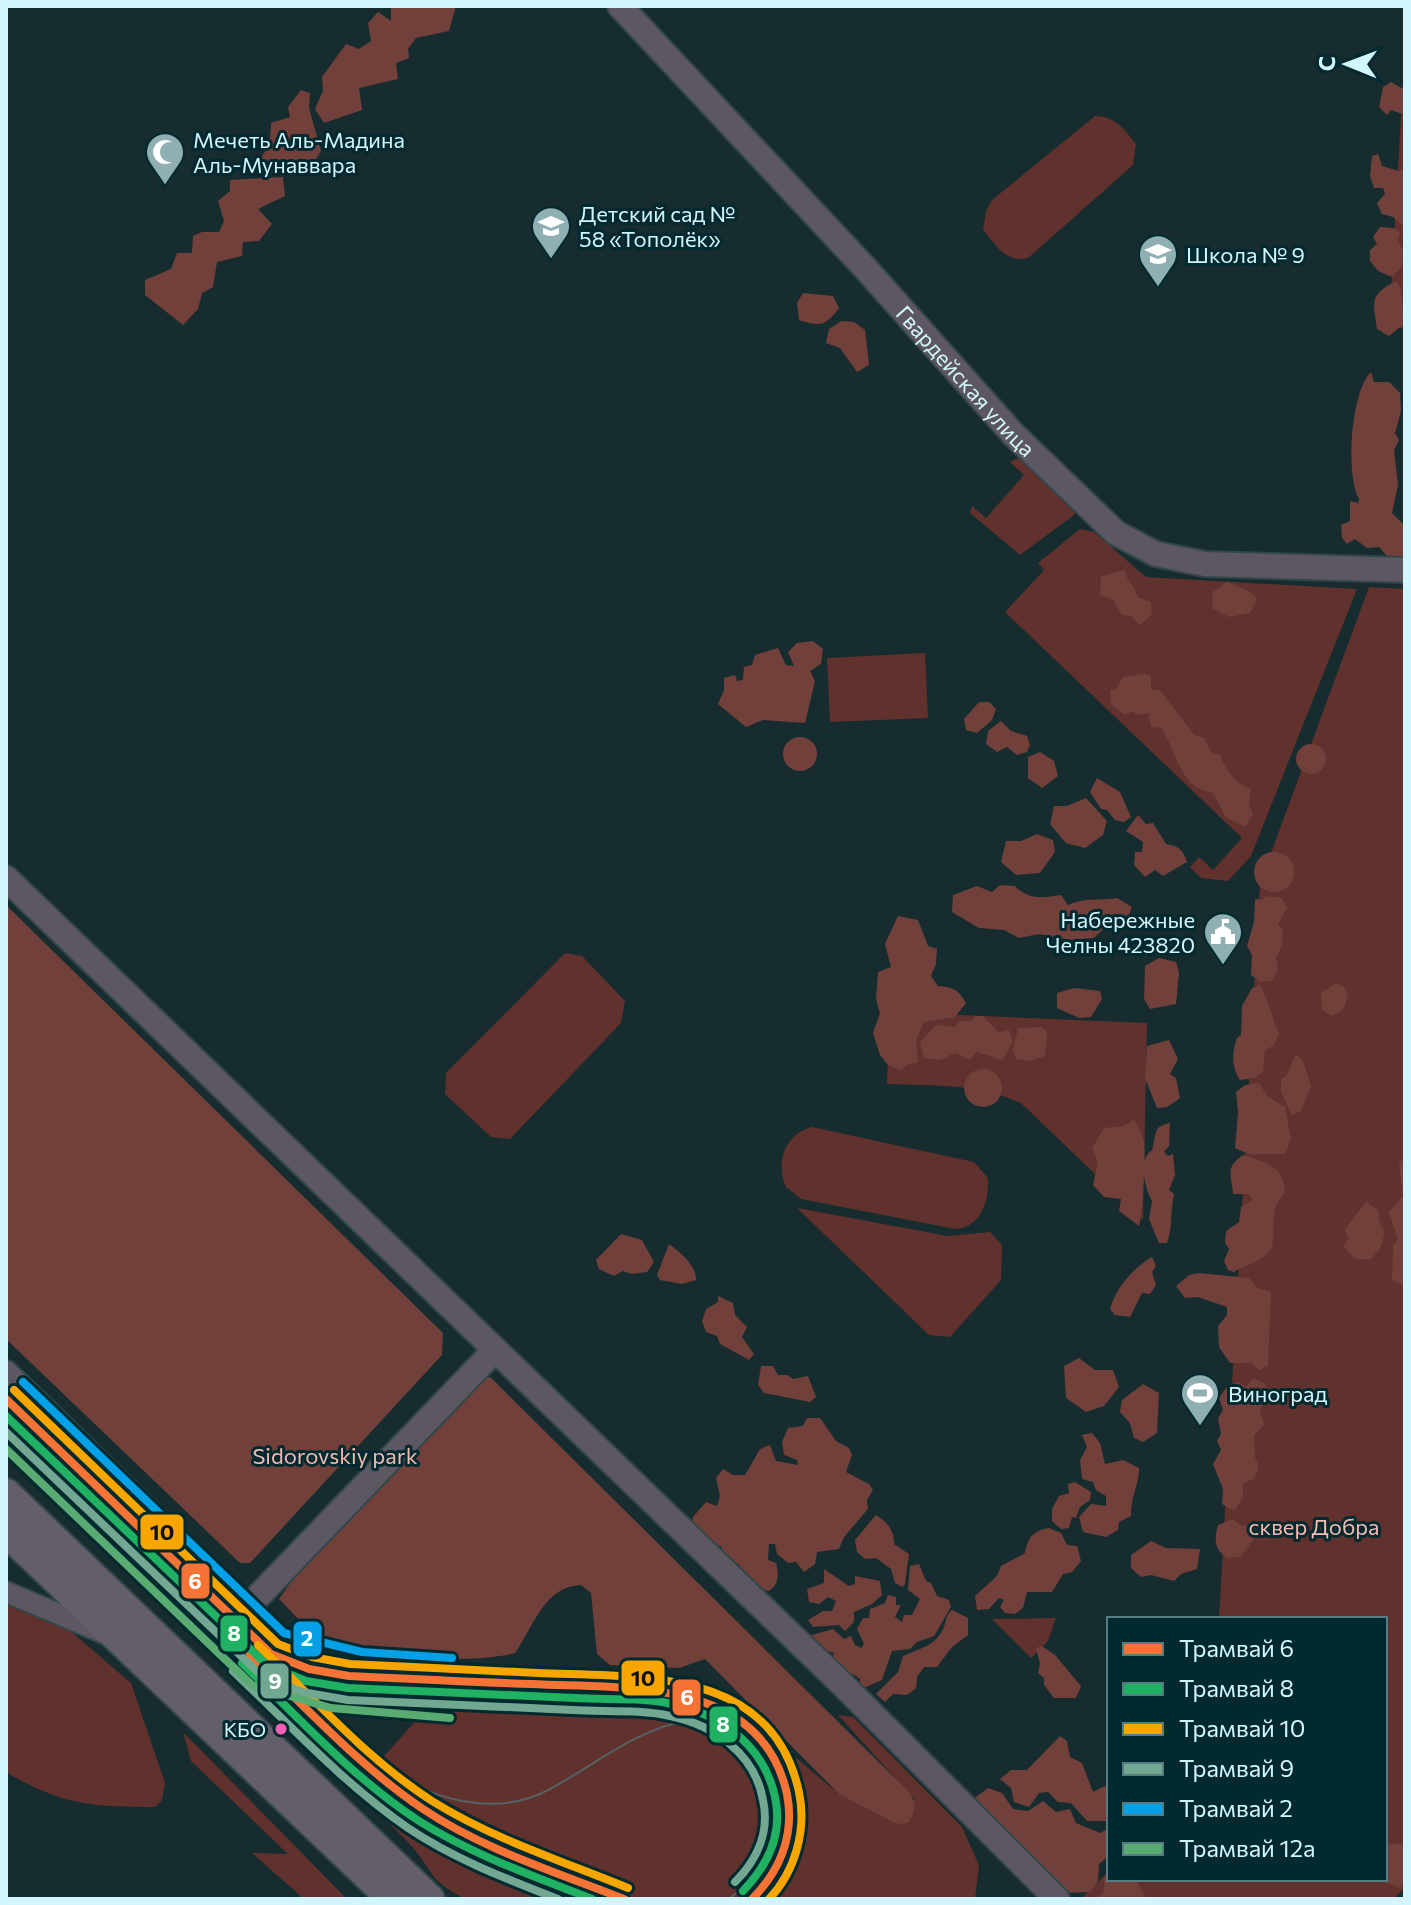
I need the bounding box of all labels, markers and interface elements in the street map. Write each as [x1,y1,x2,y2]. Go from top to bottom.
north arrow [1307,24,1387,104]
text: С [1313,56,1340,71]
place label: Мечеть Аль-Мадина Аль-Мунаввара [193,126,405,178]
mosque icon: Мечеть Аль-Мадина Аль-Мунаввара [144,131,186,186]
place label: Детский сад № 58 «Тополёк» [579,200,735,252]
school or university icon: Детский сад № 58 «Тополёк» [530,205,572,260]
school or university icon: Школа № 9 [1137,233,1179,288]
place label: Школа № 9 [1186,241,1305,268]
street label: Гвардейская улица [891,300,1041,462]
place label: Набережные Челны 423820 [1046,906,1195,958]
public building icon: Набережные Челны 423820 [1202,911,1244,966]
sports icon: Виноград [1179,1372,1221,1427]
place label: Виноград [1228,1380,1327,1407]
park label: Sidorovskiy park [252,1442,418,1469]
line badge: 10 [139,1513,185,1551]
park label: сквер Добра [1249,1513,1380,1540]
text: 10 [150,1518,174,1545]
line badge: 6 [180,1562,211,1600]
text: 6 [188,1567,202,1594]
line badge: 8 [219,1614,249,1653]
legend [1107,1617,1387,1881]
text: 8 [227,1619,241,1646]
line badge: 2 [292,1620,323,1658]
text: 2 [301,1624,313,1651]
text: Трамвай 6 [1179,1633,1294,1662]
line badge: 10 [620,1659,666,1697]
line badge: 9 [259,1662,290,1700]
text: 10 [631,1664,655,1691]
text: 9 [268,1667,282,1694]
text: Трамвай 8 [1179,1673,1294,1702]
line badge: 6 [671,1678,702,1717]
text: 6 [680,1683,694,1710]
line badge: 8 [708,1705,739,1744]
text: 8 [716,1710,730,1737]
text: Трамвай 10 [1179,1713,1305,1742]
place label: КБО [224,1717,266,1741]
marker: КБО [273,1721,289,1737]
text: Трамвай 9 [1179,1753,1294,1782]
text: Трамвай 2 [1179,1793,1293,1822]
text: Трамвай 12а [1179,1833,1316,1862]

